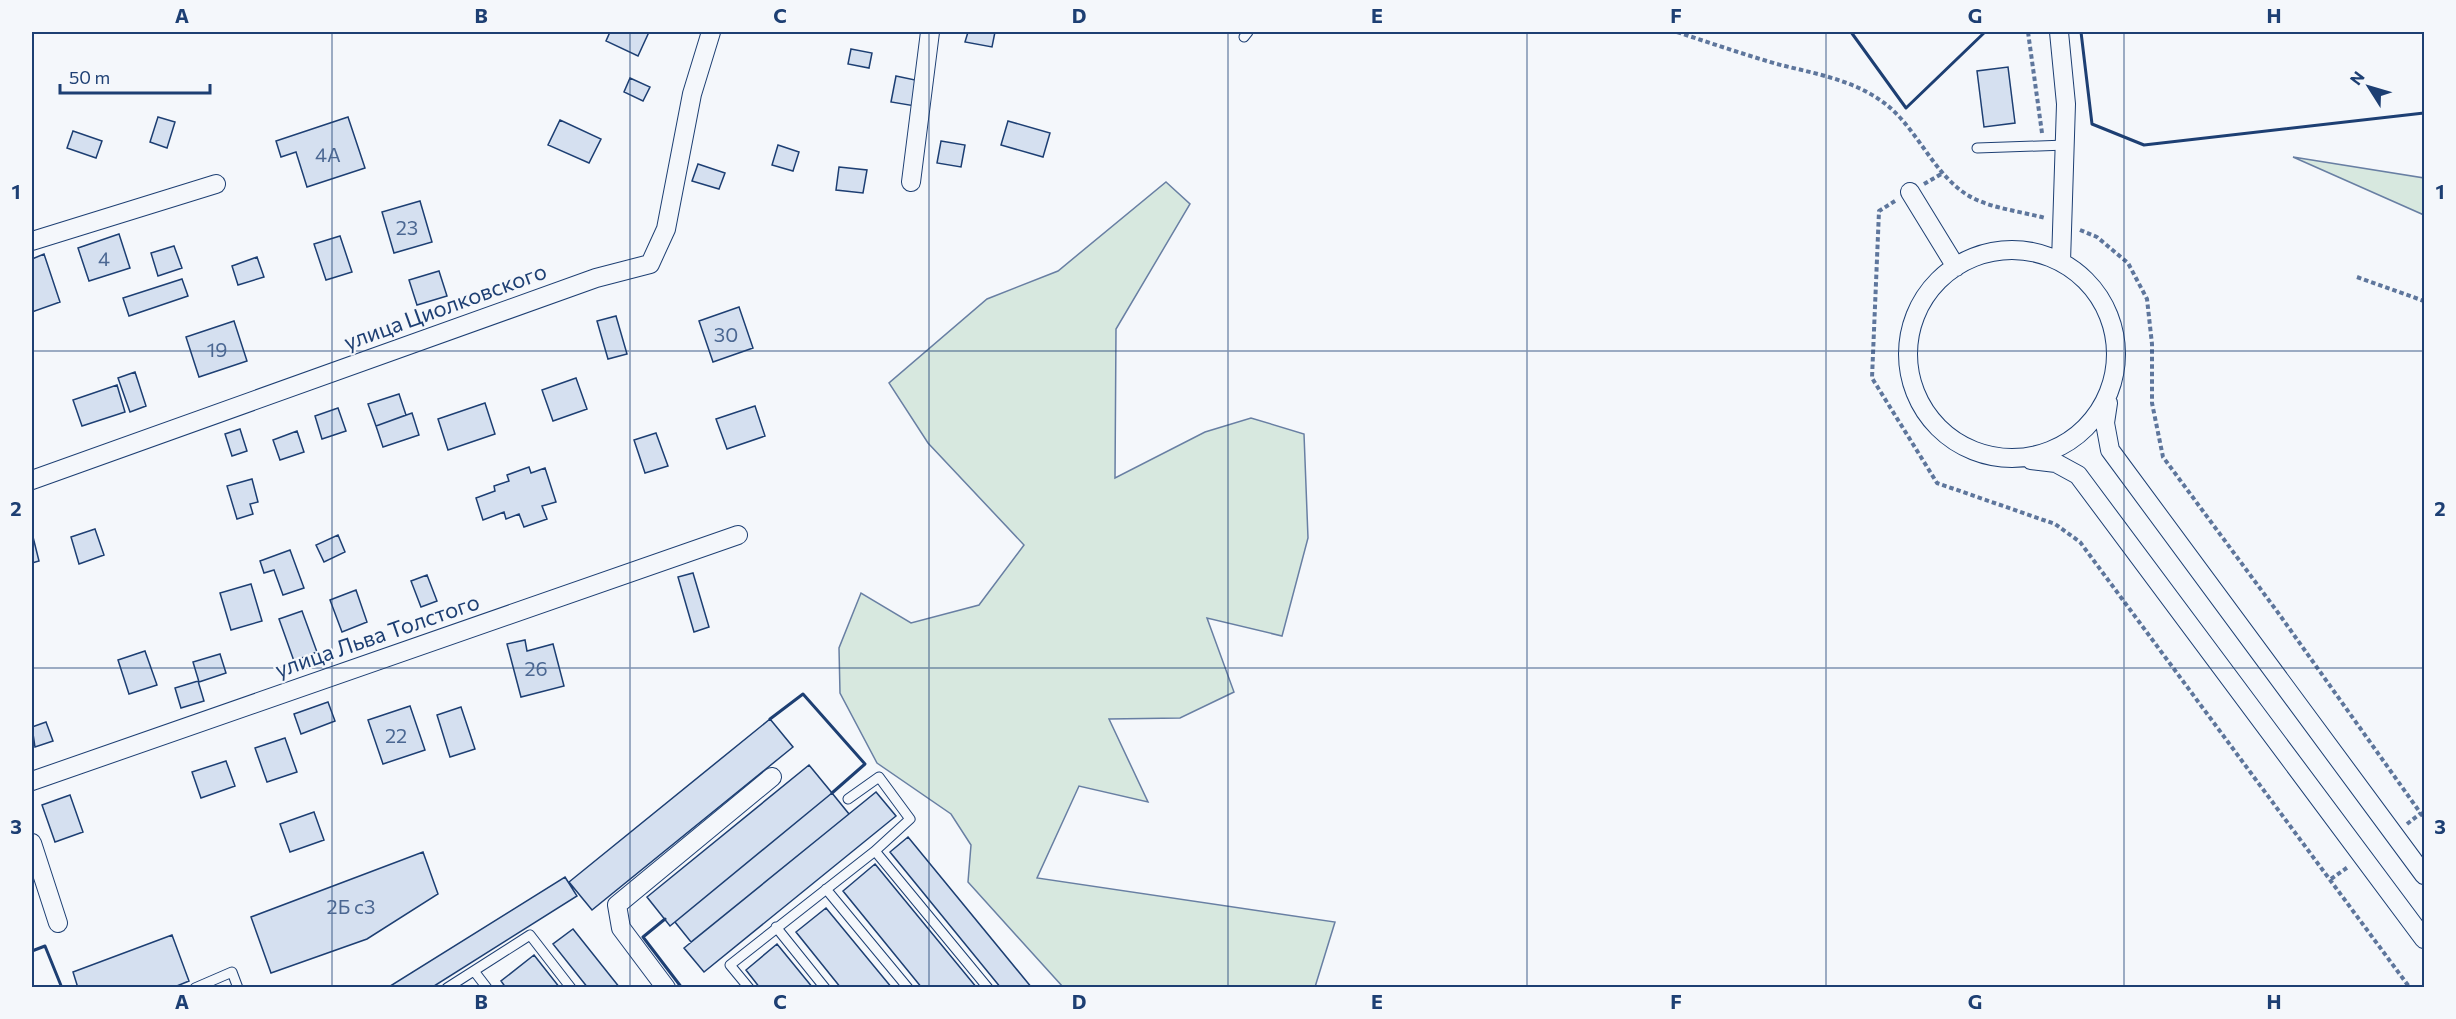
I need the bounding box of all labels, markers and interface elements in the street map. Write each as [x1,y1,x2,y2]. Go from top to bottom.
text: A [175,3,189,27]
text: B [474,3,488,27]
text: C [773,3,787,27]
text: D [1072,3,1086,27]
text: E [1371,3,1383,27]
text: F [1670,3,1682,27]
text: G [1968,3,1982,27]
text: H [2267,3,2282,27]
scale bar [60,57,210,95]
north arrow [2339,57,2399,117]
text: 50 m [69,66,110,88]
text: N [2345,67,2368,88]
house number: 4А [315,142,341,166]
text: 1 [11,179,21,203]
text: 1 [2435,179,2445,203]
house number: 23 [396,215,418,239]
house number: 4 [98,246,110,270]
street label: улица Циолковского [340,257,550,355]
house number: 30 [714,322,738,346]
house number: 19 [207,337,227,361]
text: 2 [10,496,22,520]
text: 2 [2434,496,2446,520]
street label: улица Льва Толстого [271,587,483,683]
house number: 26 [524,656,548,680]
house number: 22 [385,723,407,747]
text: 3 [10,814,22,838]
text: 3 [2434,814,2446,838]
house number: 2Б с3 [327,894,375,918]
text: A [175,989,189,1013]
text: B [474,989,488,1013]
text: C [773,989,787,1013]
text: D [1072,989,1086,1013]
text: E [1371,989,1383,1013]
text: F [1670,989,1682,1013]
text: G [1968,989,1982,1013]
text: H [2267,989,2282,1013]

